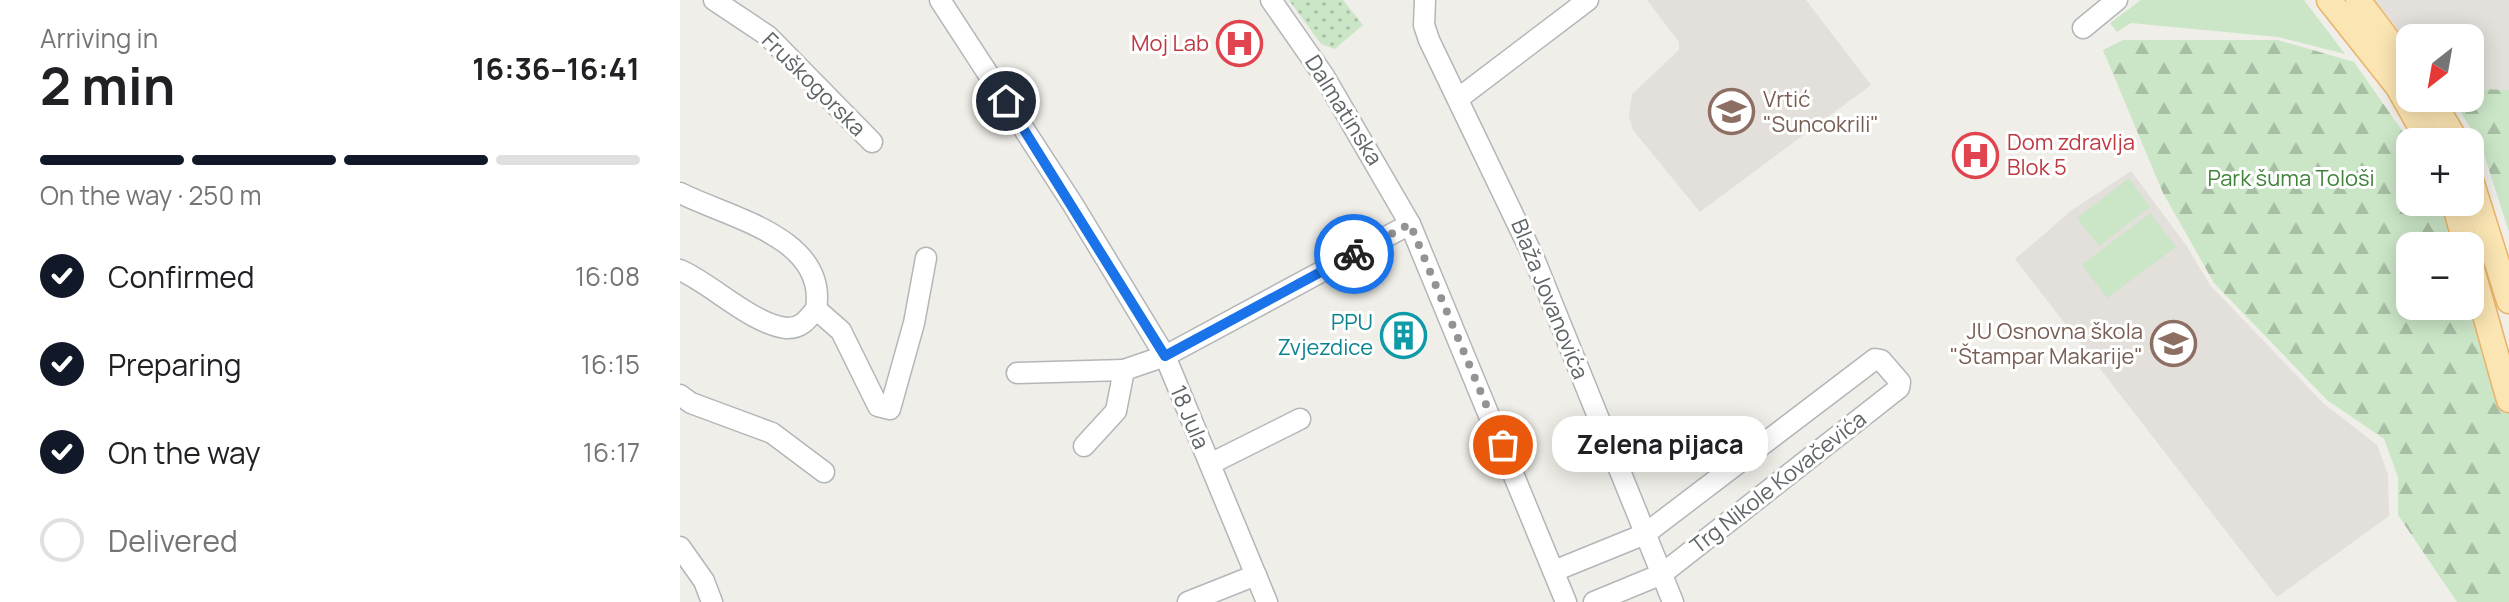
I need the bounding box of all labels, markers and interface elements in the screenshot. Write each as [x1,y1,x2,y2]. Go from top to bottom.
hospital icon: Moj Lab [1216,19,1264,67]
text: Arriving in [40,20,158,56]
north arrow [2396,24,2484,112]
map controls [2396,24,2484,320]
street label: Fruškogorska [755,25,873,143]
place label: Moj Lab [1131,28,1209,58]
text: 16:36–16:41 [472,48,640,89]
street label: Dalmatinska [1298,49,1390,171]
text: 2 min [40,50,175,121]
pin [972,67,1040,135]
icon: home [984,79,1028,123]
place label: Vrtić "Suncokrili" [1763,84,1879,139]
school or university icon: Vrtić "Suncokrili" [1708,88,1756,136]
place label: Dom zdravlja Blok 5 [2007,127,2135,182]
button: + [2396,128,2484,216]
hospital icon: Dom zdravlja Blok 5 [1952,131,2000,179]
park label: Park šuma Tološi [2207,163,2375,193]
text: On the way · 250 m [40,177,262,213]
courier [1314,214,1394,294]
street label: Blaža Jovanovića [1504,214,1596,384]
icon: bike [1332,232,1376,276]
button: − [2396,232,2484,320]
icon: check [40,254,84,298]
text: Confirmed [108,256,255,297]
text: 16:08 [575,258,640,294]
place label: PPU Zvjezdice [1278,307,1373,362]
building icon: PPU Zvjezdice [1380,311,1428,359]
place label: JU Osnovna škola "Štampar Makarije" [1950,316,2143,371]
school or university icon: JU Osnovna škola "Štampar Makarije" [2150,320,2198,368]
icon: check [40,342,84,386]
text: Preparing [108,344,242,385]
text: 16:15 [581,346,640,382]
street label: 18 Jula [1163,381,1217,453]
street label: Trg Nikole Kovačevića [1684,404,1872,560]
pin [1469,411,1537,479]
callout: Zelena pijaca [1551,417,1767,473]
icon: bag [1481,423,1525,467]
text: Zelena pijaca [1576,426,1744,462]
icon: check [40,430,84,474]
text: On the way [108,432,261,473]
text: 16:17 [583,434,640,470]
text: Delivered [108,520,238,561]

